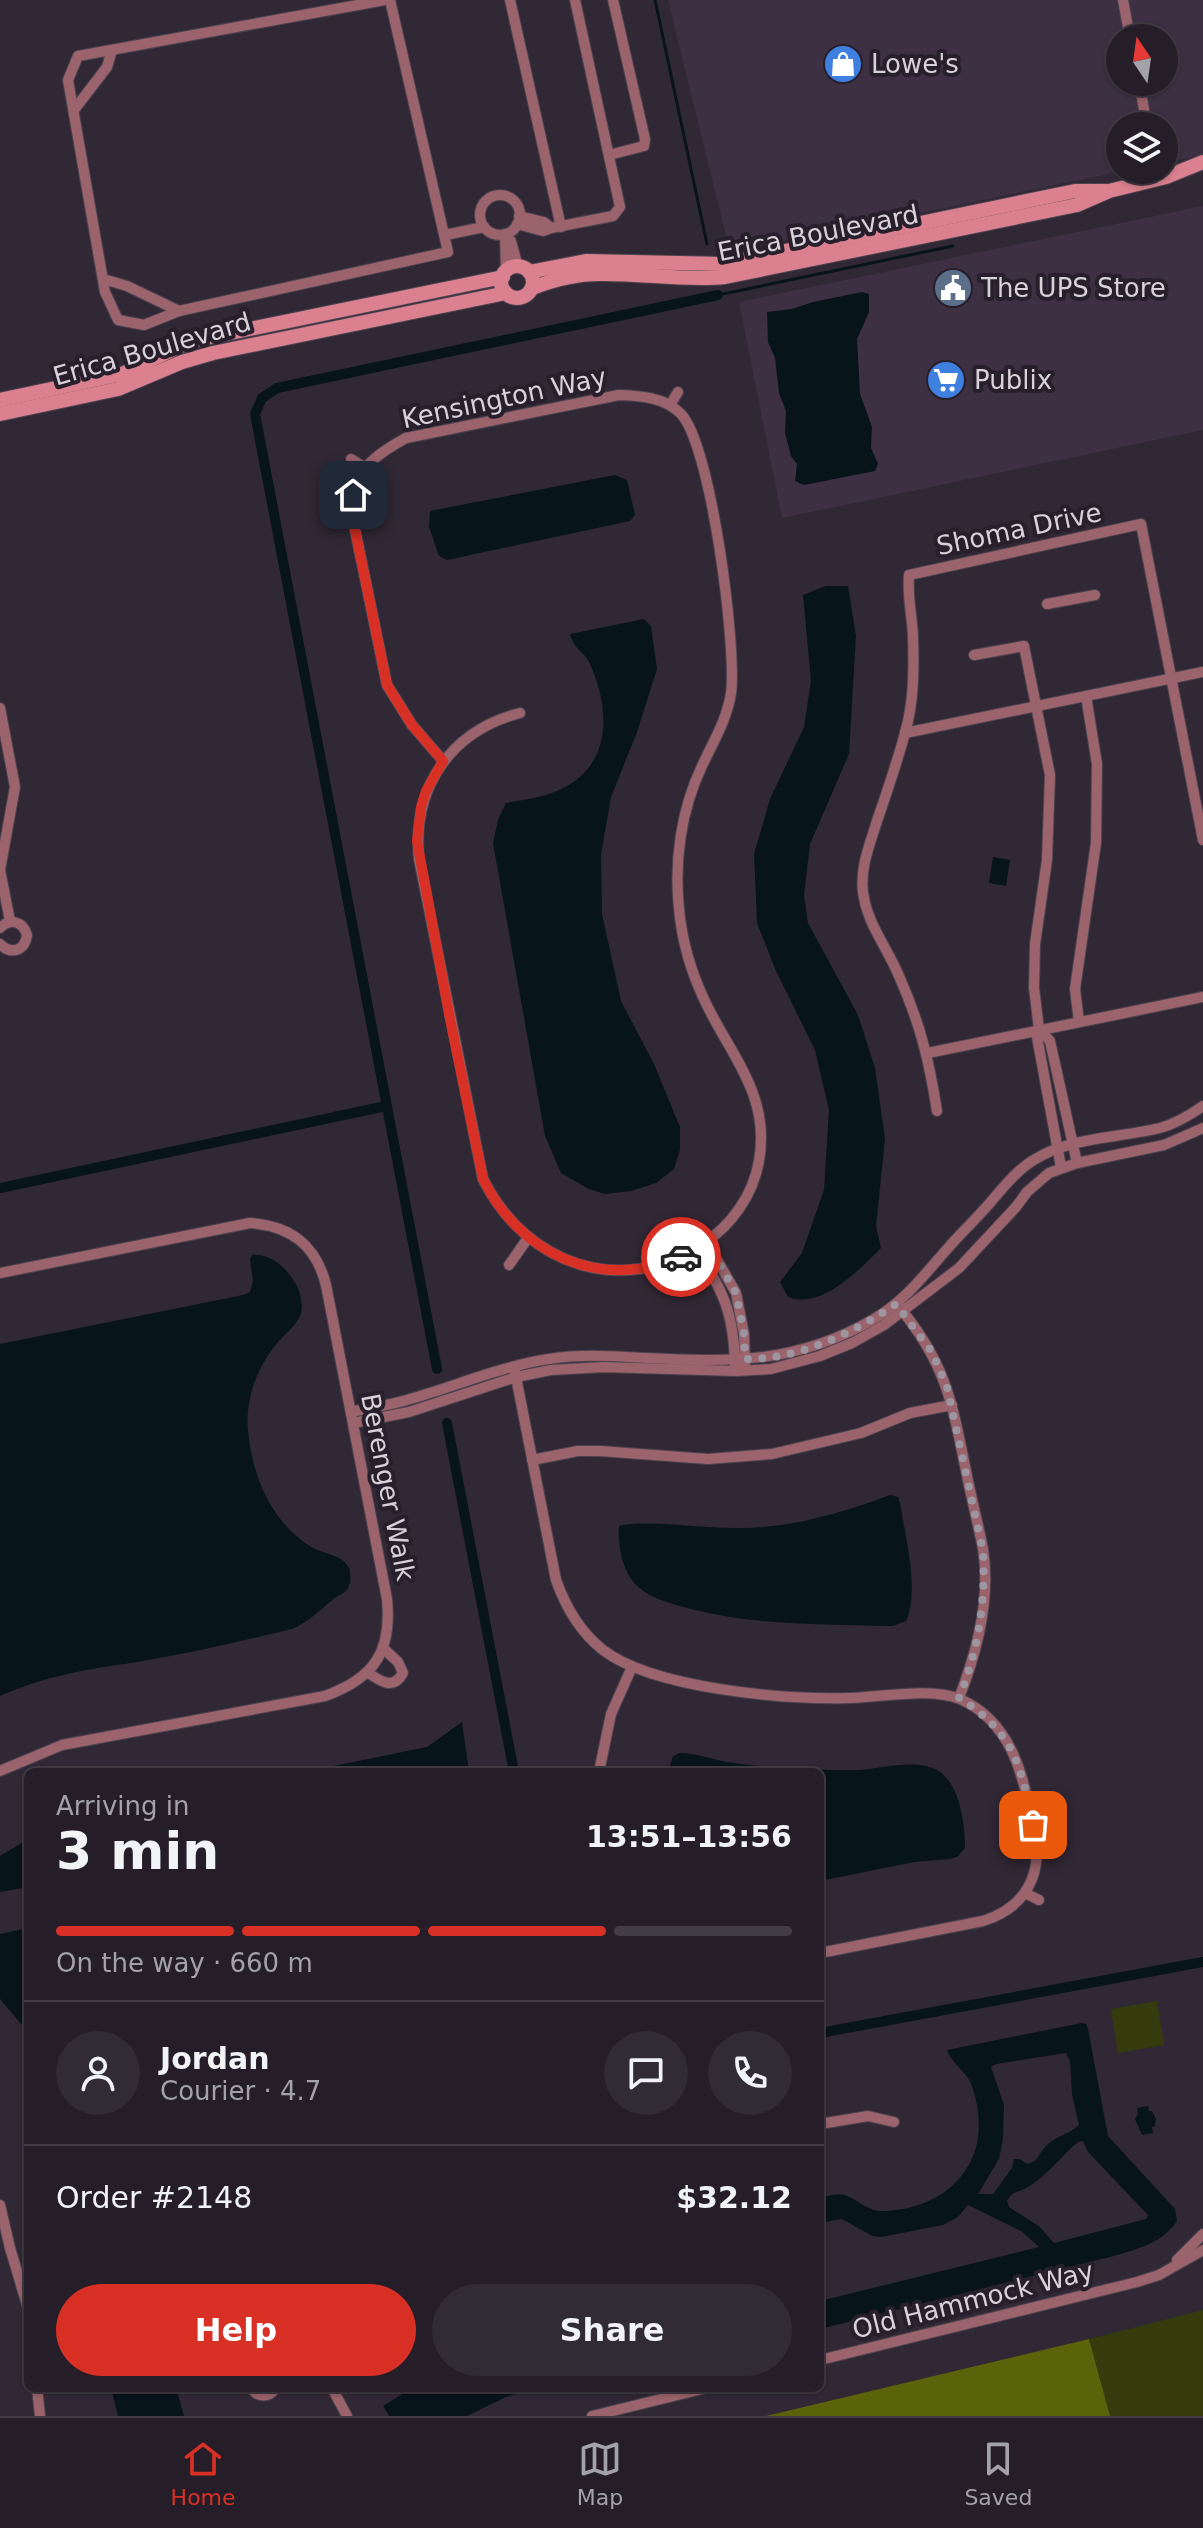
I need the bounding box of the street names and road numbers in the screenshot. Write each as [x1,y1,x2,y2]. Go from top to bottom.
street label: Erica Boulevard [715,199,921,267]
street label: Erica Boulevard [50,306,254,392]
street label: Kensington Way [399,362,609,434]
street label: Shoma Drive [934,497,1104,561]
street label: Berenger Walk [355,1391,421,1583]
street label: Old Hammock Way [849,2256,1097,2344]

